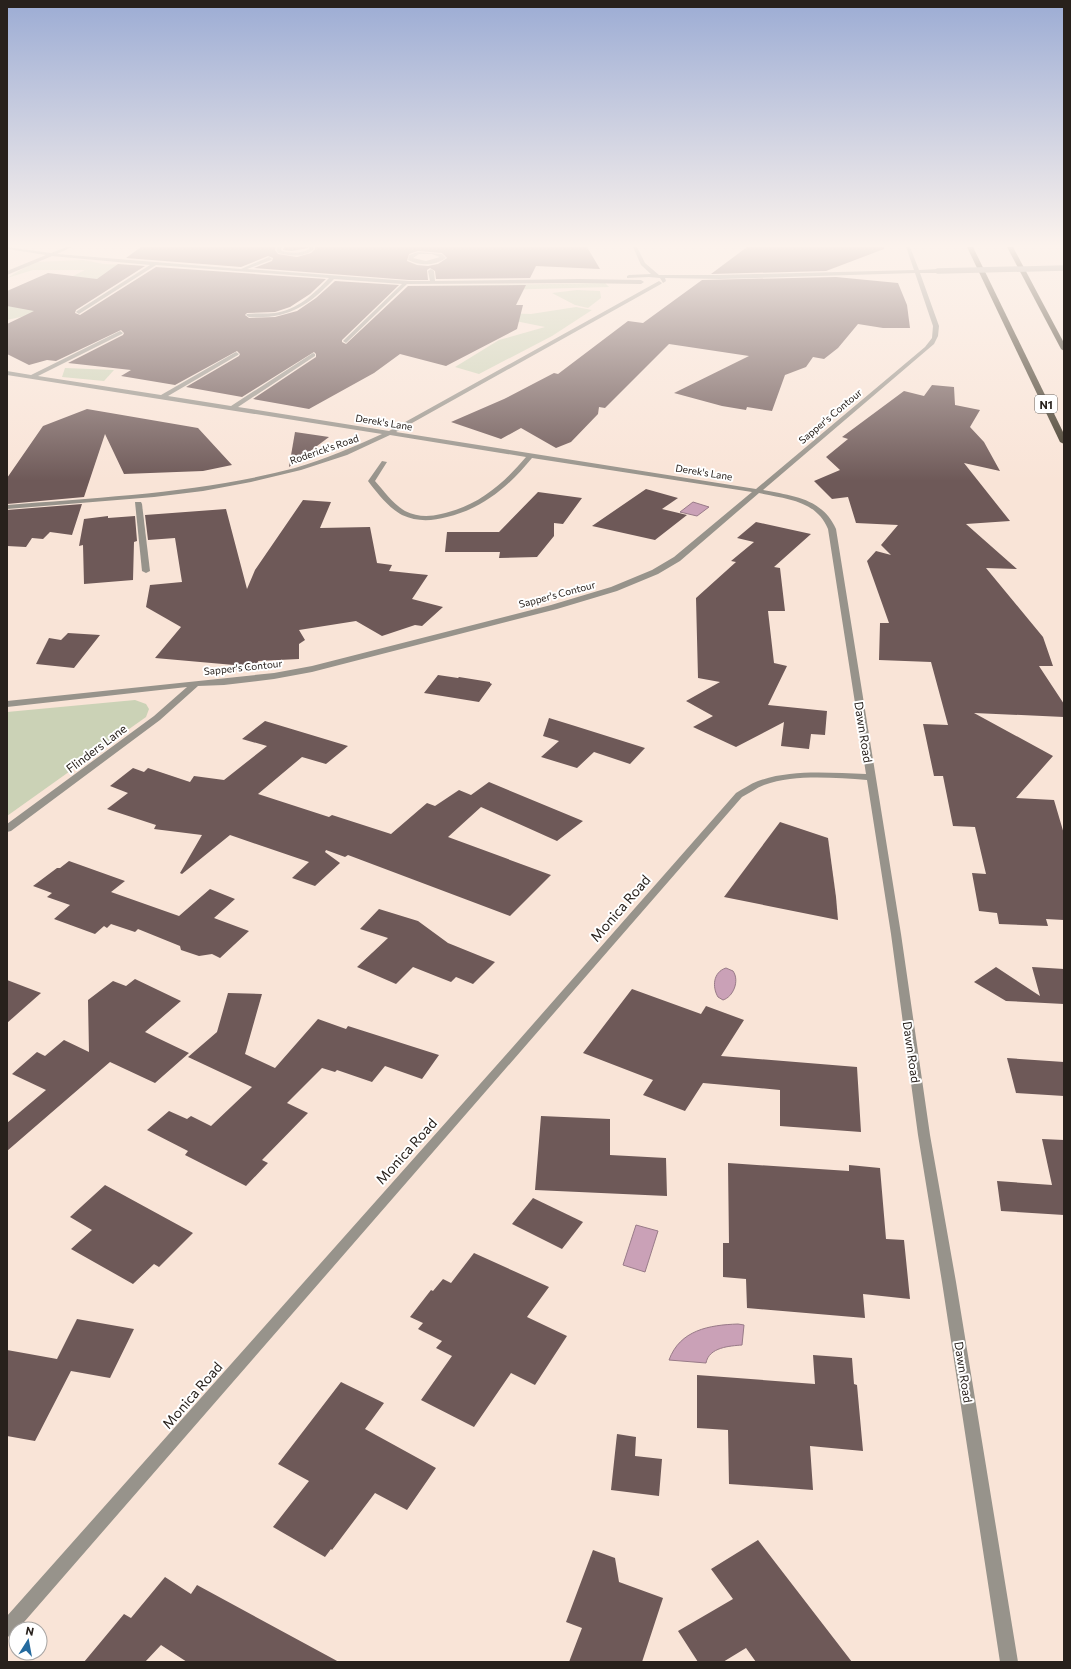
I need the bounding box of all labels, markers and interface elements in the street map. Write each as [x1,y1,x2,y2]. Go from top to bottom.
street label: Sapper's Contour [796,386,864,446]
road number: N1 [1035,395,1057,413]
street label: Derek's Lane [355,412,413,432]
street label: Roderick's Road [288,432,360,466]
street label: Derek's Lane [675,462,733,482]
street label: Sapper's Contour [517,578,597,610]
street label: Sapper's Contour [203,657,283,677]
street label: Dawn Road [852,700,876,764]
street label: Flinders Lane [63,721,129,775]
street label: Monica Road [586,871,654,945]
street label: Dawn Road [901,1020,923,1084]
street label: Monica Road [372,1114,440,1188]
street label: Dawn Road [952,1340,976,1404]
street label: Monica Road [158,1358,226,1432]
north arrow [8,1621,48,1661]
text: N [25,1624,35,1638]

